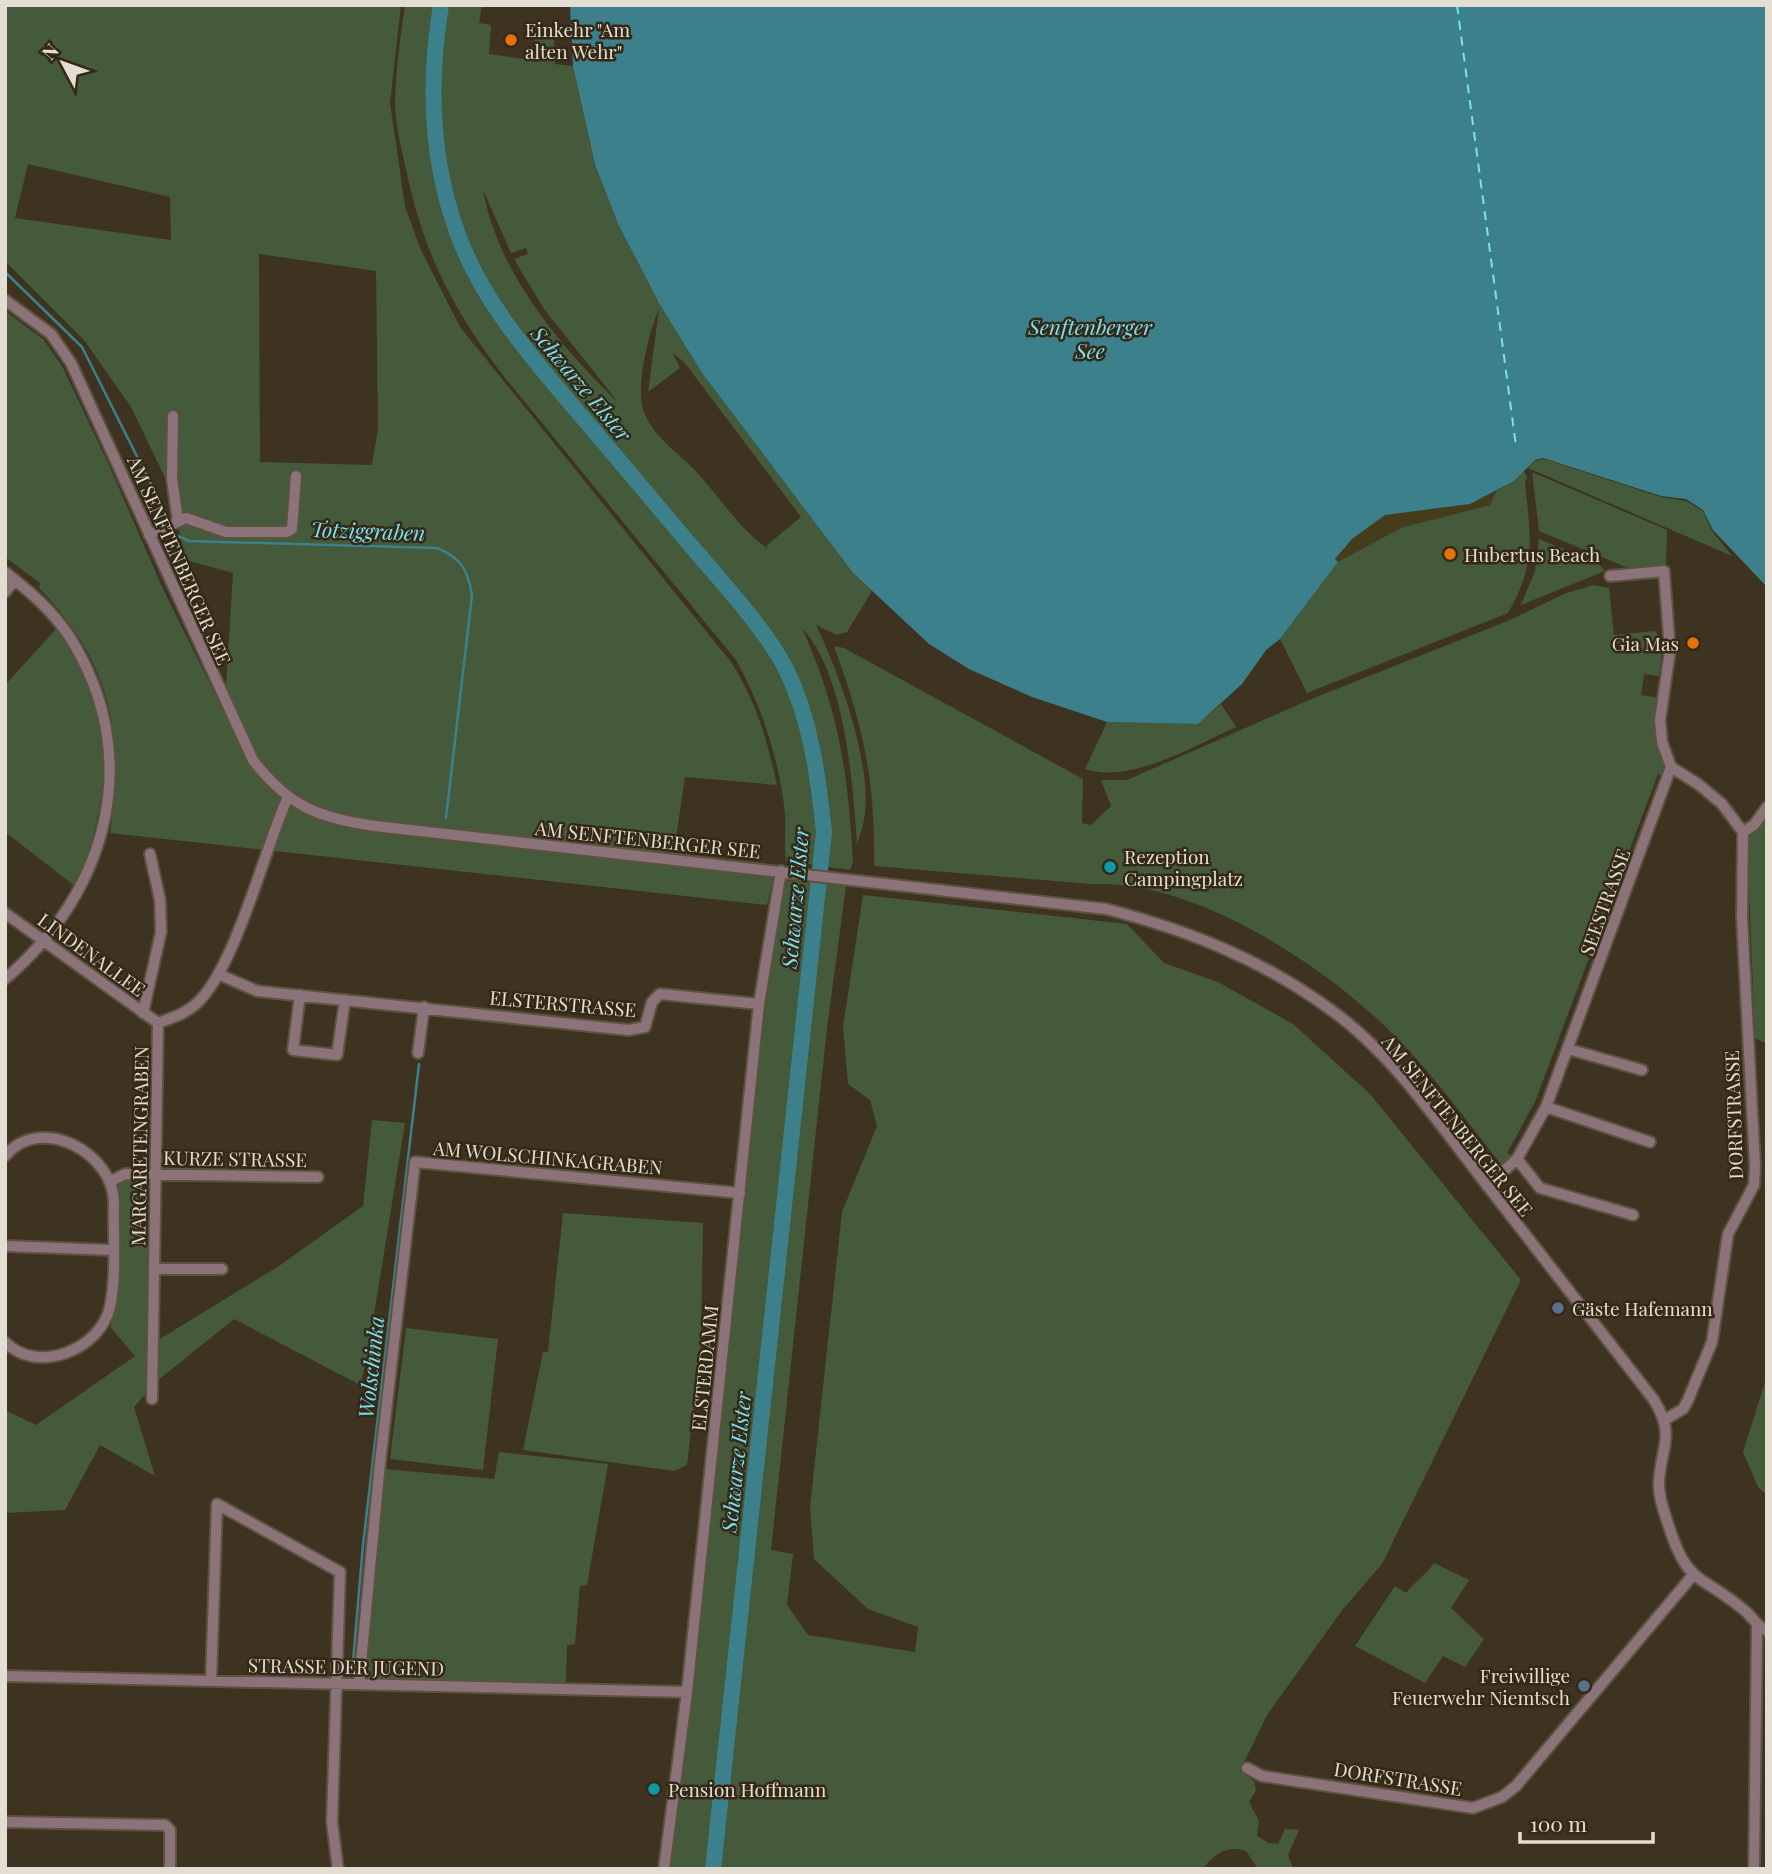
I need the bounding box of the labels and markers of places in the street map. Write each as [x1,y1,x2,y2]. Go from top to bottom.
place label: Einkehr "Am alten Wehr" [525,16,630,64]
marker: Einkehr "Am alten Wehr" [503,32,519,48]
place label: Hubertus Beach [1464,541,1600,567]
marker: Hubertus Beach [1442,546,1458,562]
place label: Gia Mas [1612,630,1679,656]
marker: Gia Mas [1685,635,1701,651]
place label: Rezeption Campingplatz [1124,843,1243,891]
marker: Rezeption Campingplatz [1102,859,1118,875]
place label: Gäste Hafemann [1572,1295,1713,1321]
marker: Gäste Hafemann [1550,1300,1566,1316]
place label: Freiwillige Feuerwehr Niemtsch [1392,1662,1570,1710]
marker: Freiwillige Feuerwehr Niemtsch [1576,1678,1592,1694]
place label: Pension Hoffmann [668,1776,827,1802]
marker: Pension Hoffmann [646,1781,662,1797]

